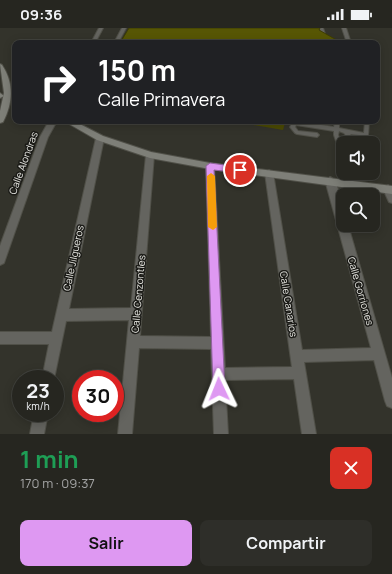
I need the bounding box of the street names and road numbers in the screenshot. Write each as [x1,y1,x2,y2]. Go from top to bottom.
street label: Calle Alondras [5,130,41,196]
street label: Calle Jilgueros [59,224,87,292]
street label: Calle Cenzontles [128,254,148,334]
street label: Calle Gorriones [345,255,377,327]
street label: Calle Canarios [277,270,301,338]

